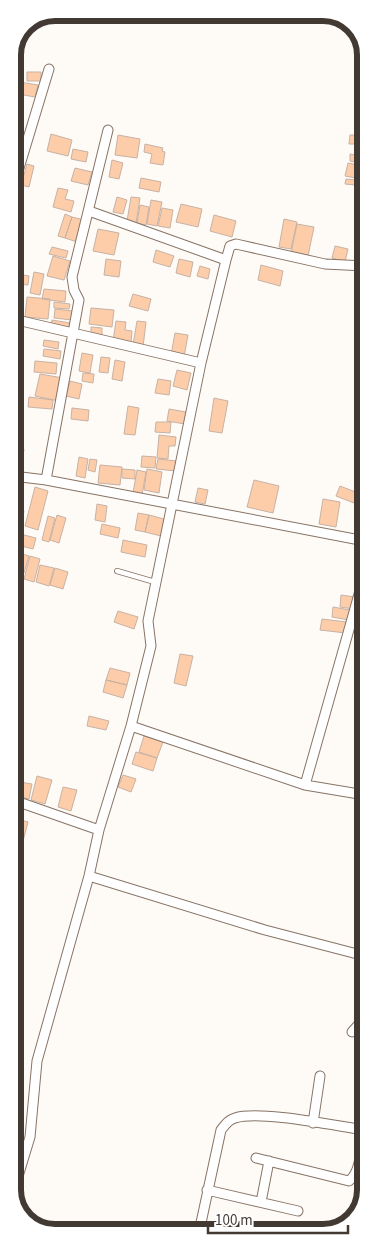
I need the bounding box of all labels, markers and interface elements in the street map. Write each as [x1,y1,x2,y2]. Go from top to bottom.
scale bar [208,1202,348,1234]
text: 100 m [215,1210,253,1231]

